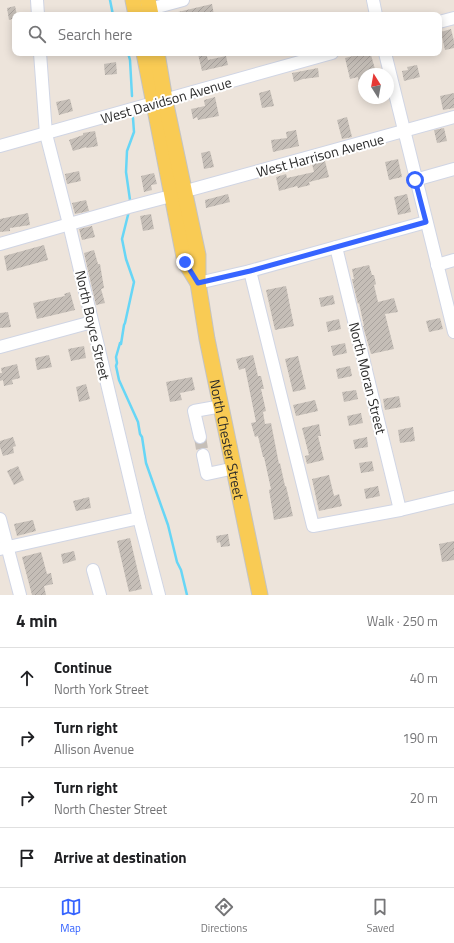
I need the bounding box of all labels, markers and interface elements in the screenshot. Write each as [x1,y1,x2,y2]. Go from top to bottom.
search box [12,12,442,56]
icon: search [26,23,48,45]
text: Search here [58,23,132,46]
north arrow [358,68,394,104]
street label: West Davidson Avenue [98,71,234,129]
street label: West Harrison Avenue [254,128,386,182]
route start [406,171,424,189]
route end [176,253,194,271]
street label: North Boyce Street [70,268,116,382]
street label: North Moran Street [344,320,392,436]
street label: North Chester Street [205,377,250,501]
text: 4 min [16,608,57,634]
text: Walk · 250 m [367,611,438,631]
text: Continue [54,656,112,679]
icon: ahead [16,667,38,689]
text: 40 m [410,668,438,688]
text: North York Street [54,679,149,699]
text: Turn right [54,716,118,739]
icon: right [16,727,38,749]
text: 190 m [402,728,438,748]
text: Allison Avenue [54,739,134,759]
text: Turn right [54,776,118,799]
icon: right [16,787,38,809]
text: 20 m [410,788,438,808]
text: North Chester Street [54,799,167,819]
text: Arrive at destination [54,846,187,869]
icon: arrive [16,847,38,869]
tab: Map [60,896,82,936]
tab: Directions [201,896,247,936]
tab: Saved [366,896,394,936]

